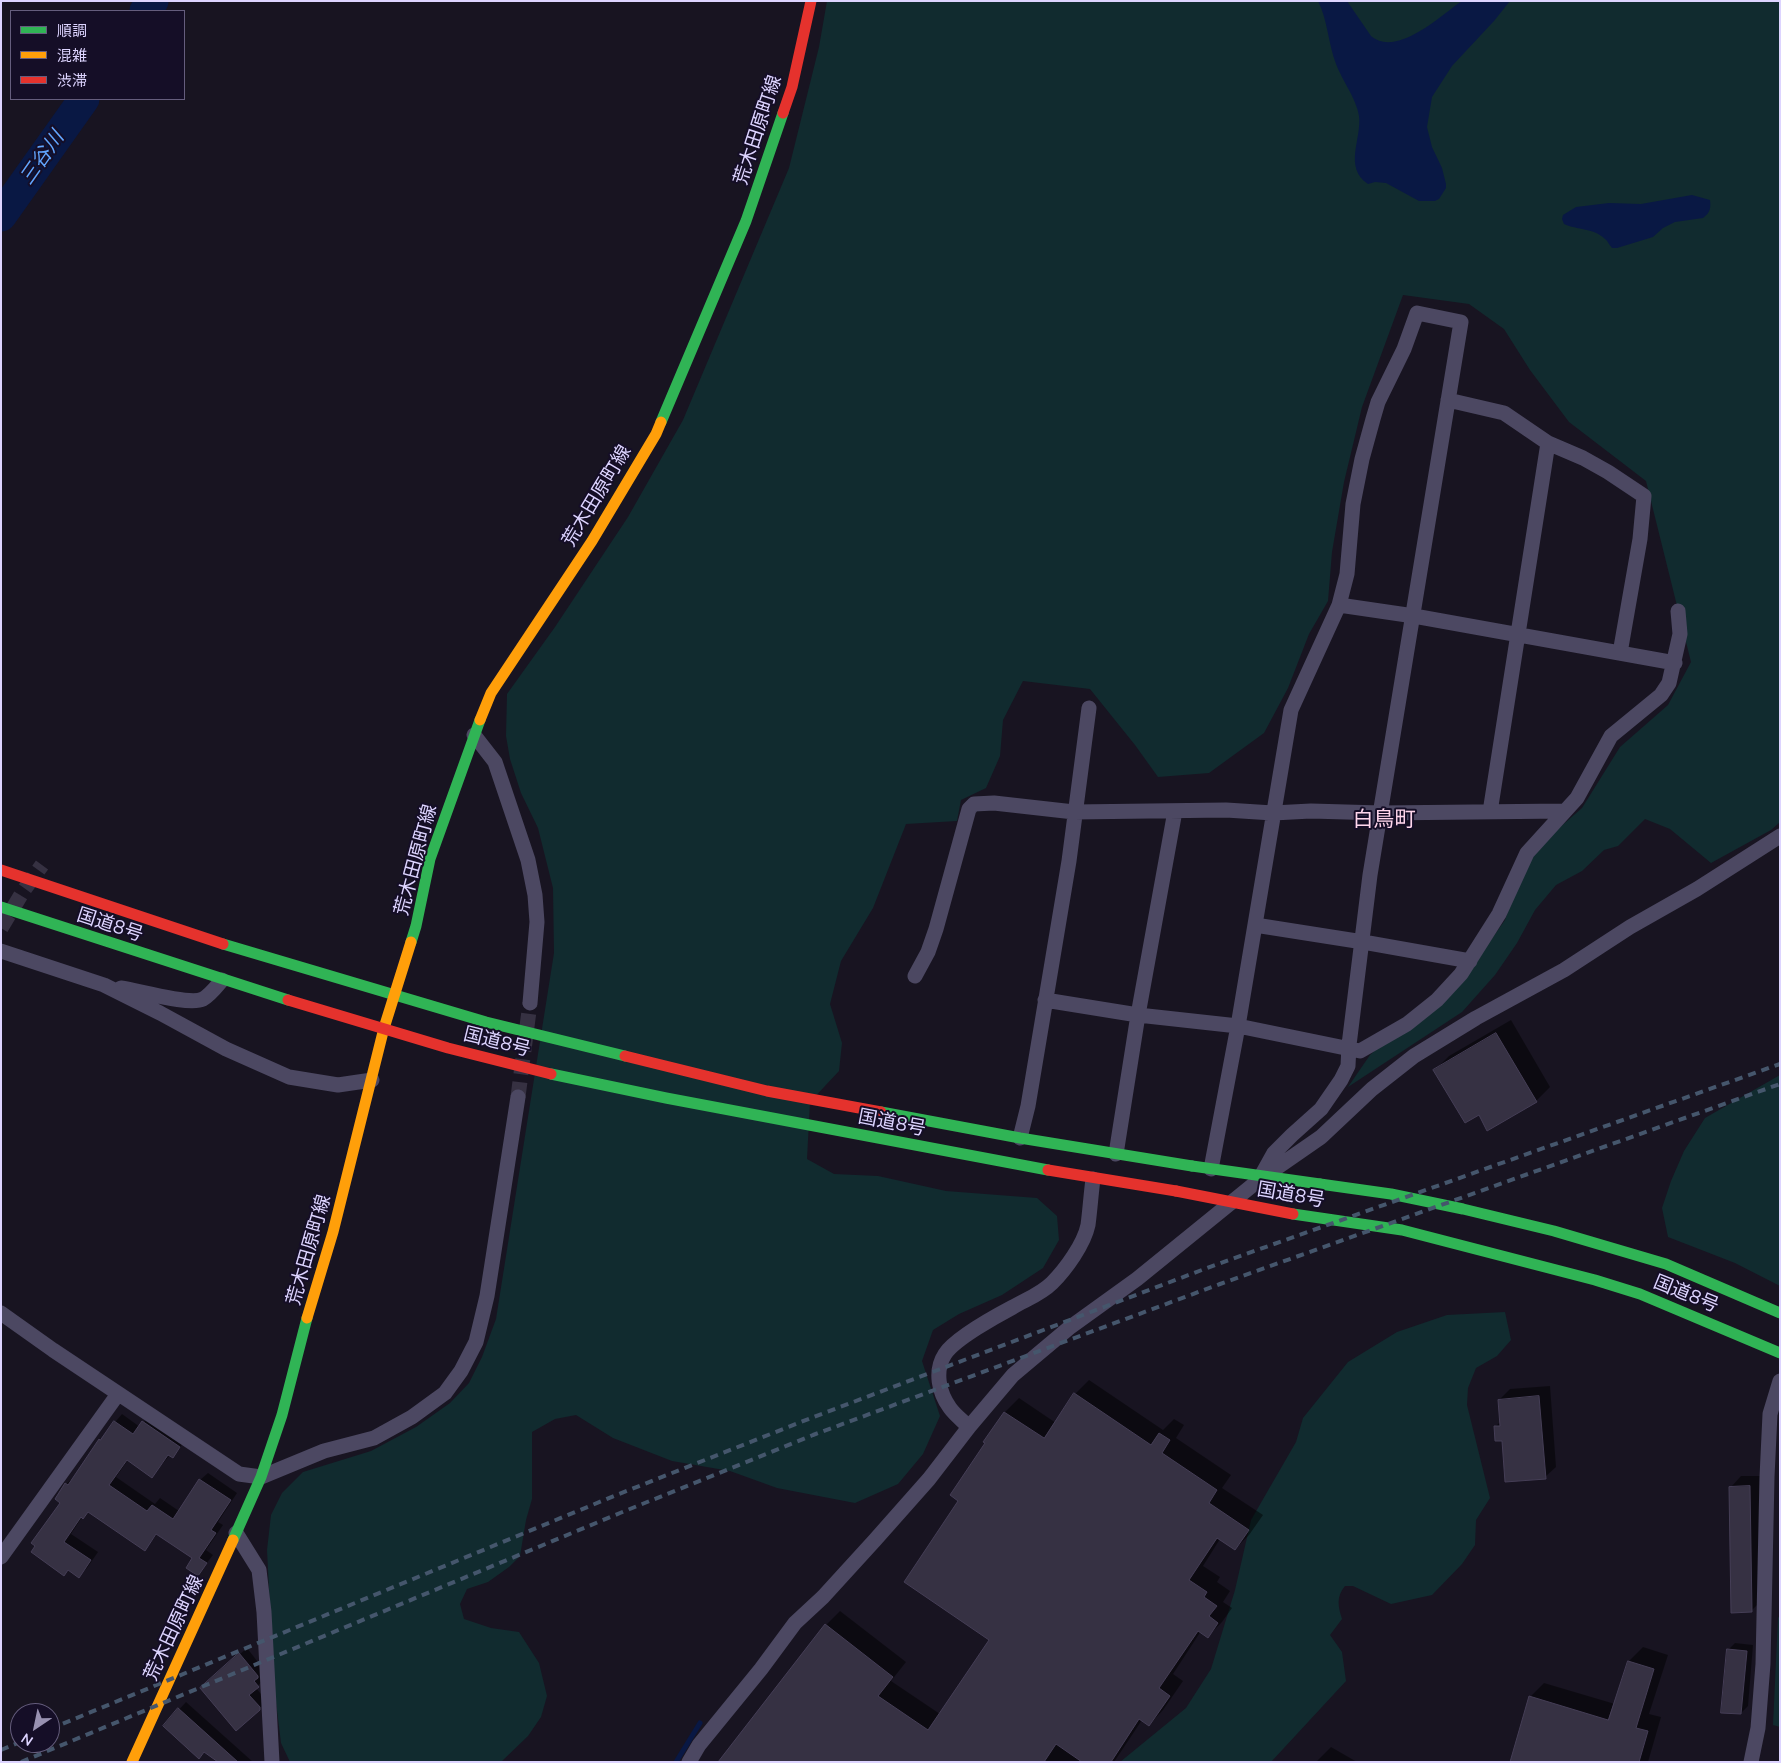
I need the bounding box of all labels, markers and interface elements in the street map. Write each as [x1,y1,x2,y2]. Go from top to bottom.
legend [10,10,185,100]
text: 順調 [57,21,87,40]
text: 混雑 [57,46,87,65]
text: 渋滞 [57,71,87,90]
street label: 荒木田原町線 [730,72,786,188]
water label: 三谷川 [15,127,69,189]
street label: 荒木田原町線 [558,441,636,551]
street label: 荒木田原町線 [390,802,442,918]
district label: 白鳥町 [1353,807,1415,833]
street label: 国道8号 [74,904,146,946]
street label: 国道8号 [461,1023,533,1061]
street label: 国道8号 [856,1105,928,1141]
street label: 国道8号 [1255,1178,1327,1212]
street label: 荒木田原町線 [282,1192,336,1308]
street label: 国道8号 [1650,1271,1722,1317]
street label: 荒木田原町線 [140,1572,208,1684]
north arrow [10,1703,60,1753]
text: N [18,1729,37,1750]

